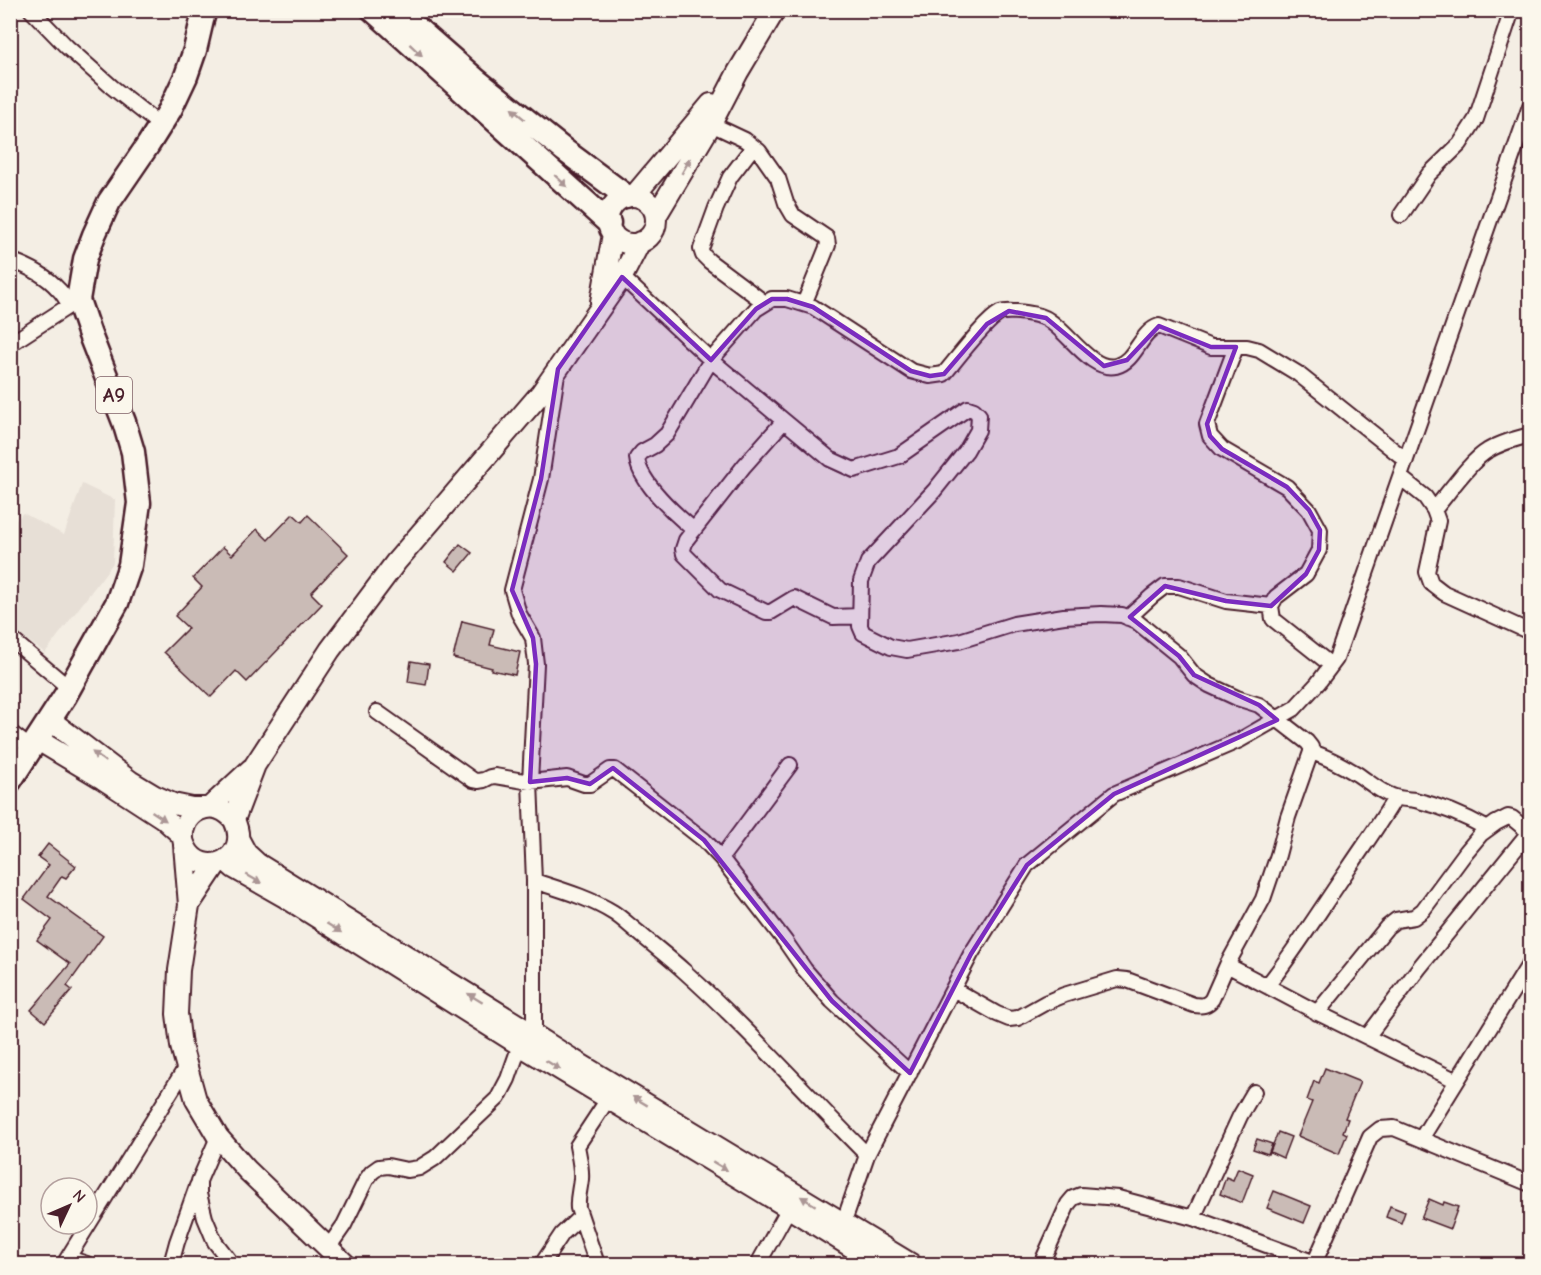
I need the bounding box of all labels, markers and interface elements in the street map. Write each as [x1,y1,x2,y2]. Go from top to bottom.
one-way arrow [408,43,423,56]
one-way arrow [510,107,526,120]
one-way arrow [680,158,691,174]
one-way arrow [553,174,568,187]
road number: A9 [96,377,132,413]
one-way arrow [91,752,106,764]
one-way arrow [150,810,166,822]
one-way arrow [246,874,262,885]
one-way arrow [326,923,342,934]
one-way arrow [467,993,483,1004]
one-way arrow [545,1060,561,1071]
one-way arrow [632,1096,648,1107]
one-way arrow [712,1161,728,1172]
north arrow [39,1176,99,1236]
text: N [69,1186,89,1206]
one-way arrow [799,1196,816,1207]

